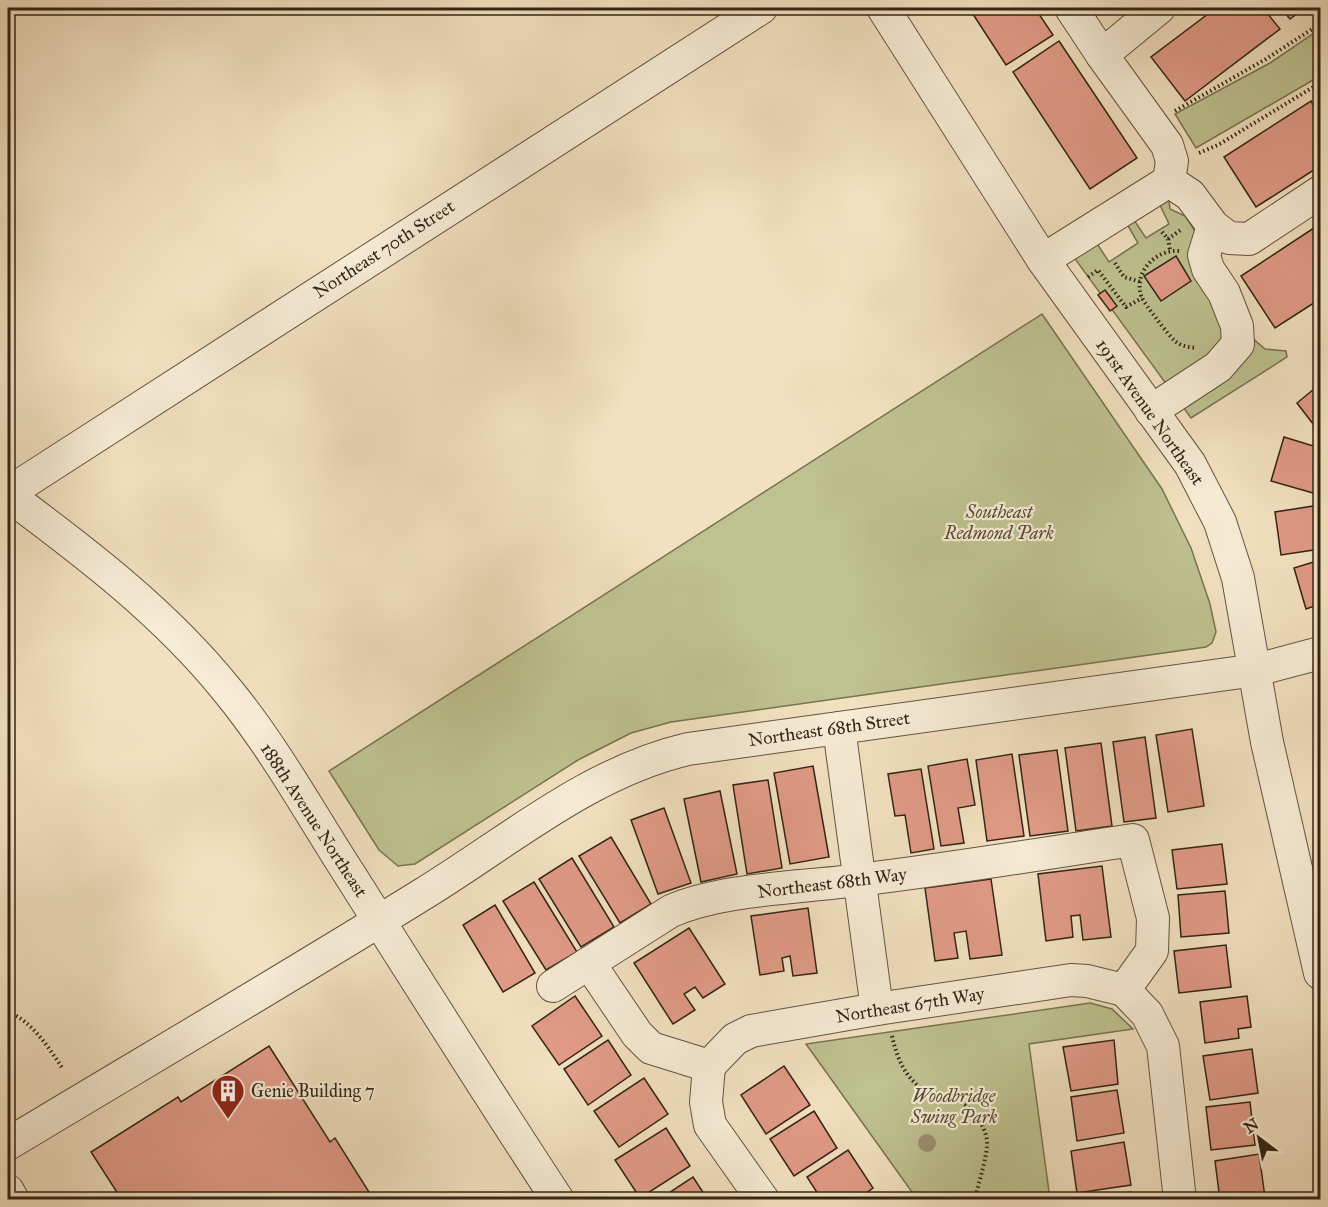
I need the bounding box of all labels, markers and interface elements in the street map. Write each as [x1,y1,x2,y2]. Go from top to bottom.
street label: Northeast 70th Street [309,195,459,303]
street label: 191st Avenue Northeast [1091,335,1209,490]
park label: Southeast Redmond Park [943,501,1054,544]
street label: Northeast 68th Street [747,707,912,751]
street label: 188th Avenue Northeast [256,739,372,902]
street label: Northeast 68th Way [756,863,908,903]
street label: Northeast 67th Way [834,982,986,1028]
building icon: Genie Building 7 [210,1073,246,1120]
place label: Genie Building 7 [251,1080,375,1103]
park label: Woodbridge Swing Park [910,1085,997,1128]
north arrow [1229,1108,1289,1168]
text: N [1241,1114,1262,1137]

